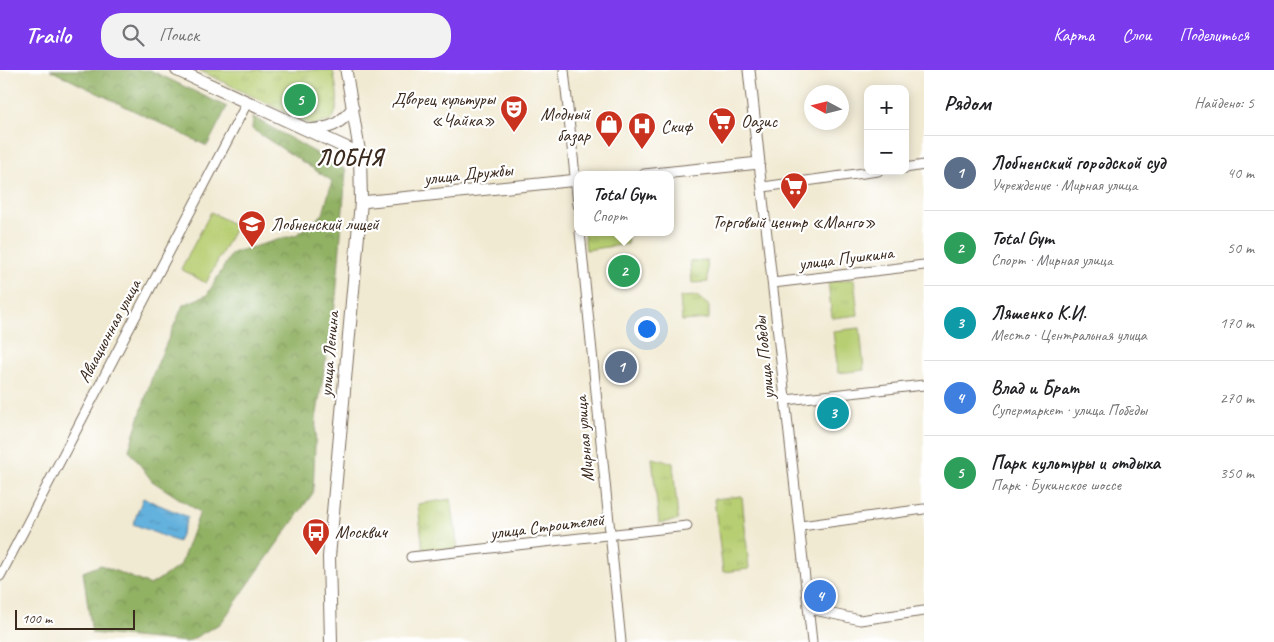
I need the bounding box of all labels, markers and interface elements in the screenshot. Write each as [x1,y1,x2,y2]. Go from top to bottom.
search box [101,13,451,58]
text: Trailo [25,20,71,50]
icon: search [119,21,147,49]
text: Поиск [159,23,199,47]
text: Карта [1053,24,1094,46]
text: Слои [1122,24,1151,46]
text: Поделиться [1179,24,1249,46]
pin: 5 [284,81,316,119]
north arrow [804,85,849,130]
map controls [864,85,909,175]
button: + [864,85,909,130]
place label: Дворец культуры «Чайка» [392,88,496,131]
text: Рядом [944,90,991,116]
text: Найдено: 5 [1194,93,1254,113]
theatre icon: Дворец культуры «Чайка» [499,94,529,133]
place label: Модный базар [540,103,591,147]
supermarket icon: Оазис [707,106,737,145]
shop icon: Модный базар [594,109,624,148]
place label: Оазис [741,110,778,133]
hospital icon: Скиф [627,111,657,150]
place label: Скиф [661,115,694,137]
button: − [864,130,909,175]
district label: ЛОБНЯ [316,144,386,172]
text: Лобненский городской суд [991,151,1165,175]
street label: улица Дружбы [422,158,515,190]
text: 1 [956,163,964,183]
text: 40 m [1227,163,1254,183]
popup [574,171,674,236]
supermarket icon: Торговый центр «Манго» [779,171,809,210]
text: Учреждение · Мирная улица [991,175,1137,195]
text: Total Gym [593,182,655,206]
text: Спорт [593,206,627,226]
school or university icon: Лобненский лицей [237,209,267,248]
place label: Торговый центр «Манго» [712,211,876,233]
place label: Лобненский лицей [271,213,380,235]
text: Total Gym [991,226,1054,250]
text: 2 [956,238,964,258]
text: 50 m [1227,238,1254,258]
street label: улица Пушкина [797,241,896,275]
text: Спорт · Мирная улица [991,250,1113,270]
pin: 2 [608,252,640,290]
street label: Авиационная улица [73,274,146,386]
text: Ляшенко К.И. [991,301,1086,325]
street label: улица Ленина [314,309,344,399]
text: 3 [956,313,964,333]
text: 170 m [1220,313,1254,333]
street label: улица Победы [749,314,779,401]
your location [634,316,660,342]
text: Место · Центральная улица [991,325,1147,345]
pin: 1 [605,348,637,386]
text: Влад и Брат [991,376,1079,400]
text: 4 [956,388,964,408]
text: 270 m [1220,388,1254,408]
street label: Мирная улица [569,394,599,483]
pin: 3 [817,394,849,432]
text: Супермаркет · улица Победы [991,400,1147,420]
text: Парк культуры и отдыха [991,451,1160,475]
text: 5 [957,463,963,483]
text: 350 m [1220,463,1254,483]
text: Парк · Букинское шоссе [991,475,1121,495]
street label: улица Строителей [488,508,607,544]
bus stop icon: Москвич [301,517,331,556]
place label: Москвич [335,521,389,543]
pin: 4 [804,577,836,615]
scale bar [15,607,135,630]
text: 100 m [22,610,52,627]

